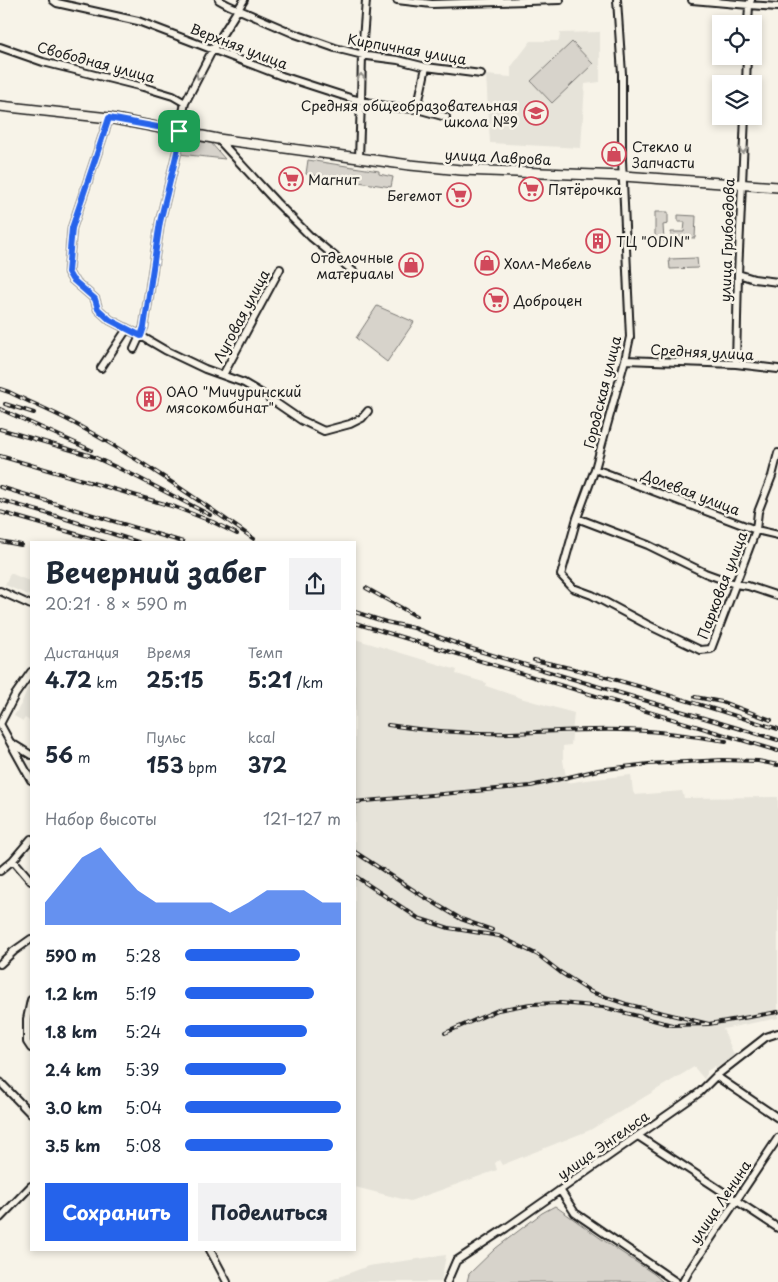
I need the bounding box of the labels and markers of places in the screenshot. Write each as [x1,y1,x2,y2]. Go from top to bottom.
place label: Средняя общеобразовательная школа №9 [301,95,518,132]
school or university icon: Средняя общеобразовательная школа №9 [523,100,549,126]
pin [158,110,200,152]
place label: Стекло и Запчасти [632,136,695,173]
shop icon: Стекло и Запчасти [601,141,627,167]
supermarket icon: Магнит [278,166,304,192]
place label: Магнит [308,169,360,190]
supermarket icon: Пятёрочка [518,176,544,202]
place label: Пятёрочка [548,179,622,200]
supermarket icon: Бегемот [446,182,472,208]
place label: Бегемот [387,185,442,206]
building icon: ТЦ "ODIN" [585,228,611,254]
place label: ТЦ "ODIN" [616,231,690,252]
place label: Отделочные материалы [310,247,394,284]
shop icon: Холл-Мебель [474,250,500,276]
shop icon: Отделочные материалы [398,252,424,278]
place label: Холл-Мебель [504,253,591,274]
supermarket icon: Доброцен [483,287,509,313]
place label: Доброцен [513,290,582,311]
place label: ОАО "Мичуринский мясокомбинат" [166,381,302,418]
building icon: ОАО "Мичуринский мясокомбинат" [136,386,162,412]

